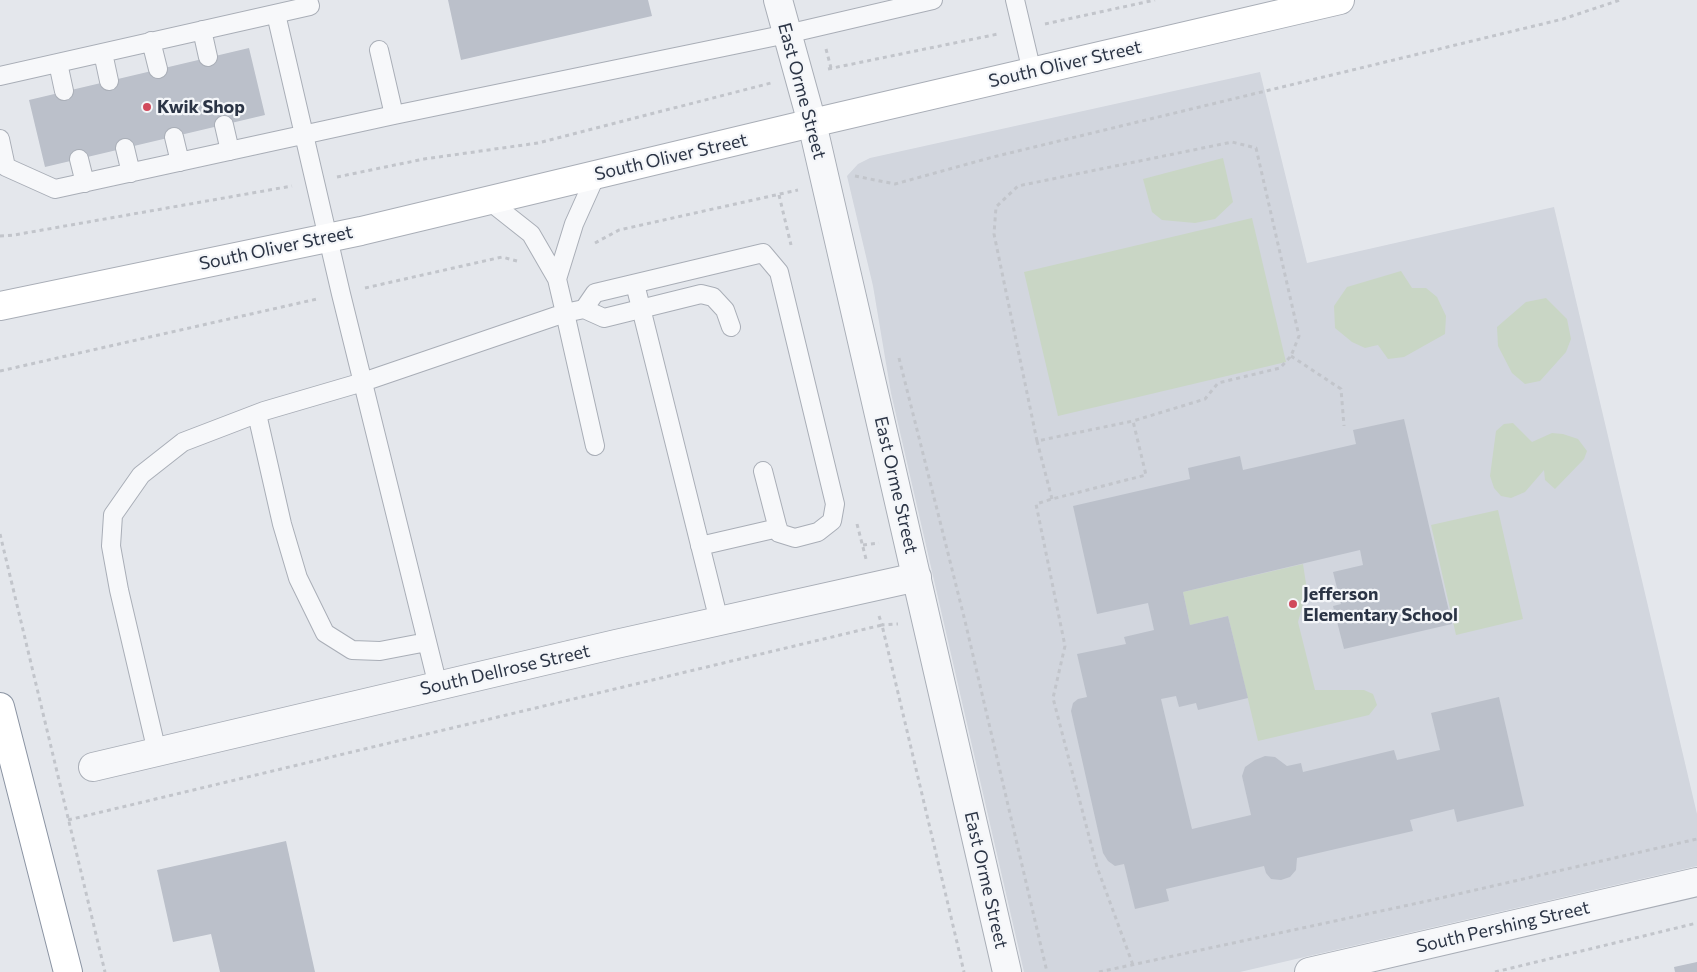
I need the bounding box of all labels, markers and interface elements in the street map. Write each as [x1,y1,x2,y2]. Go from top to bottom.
street label: East Orme Street [773,20,831,162]
street label: South Oliver Street [986,36,1144,92]
place label: Kwik Shop [157,96,245,118]
marker: Kwik Shop [141,101,153,113]
street label: South Oliver Street [592,129,750,185]
street label: South Oliver Street [197,221,355,275]
street label: East Orme Street [870,414,922,556]
place label: Jefferson Elementary School [1303,583,1458,626]
marker: Jefferson Elementary School [1287,598,1299,610]
street label: South Dellrose Street [418,640,592,700]
street label: East Orme Street [960,809,1012,951]
street label: South Pershing Street [1414,897,1592,957]

